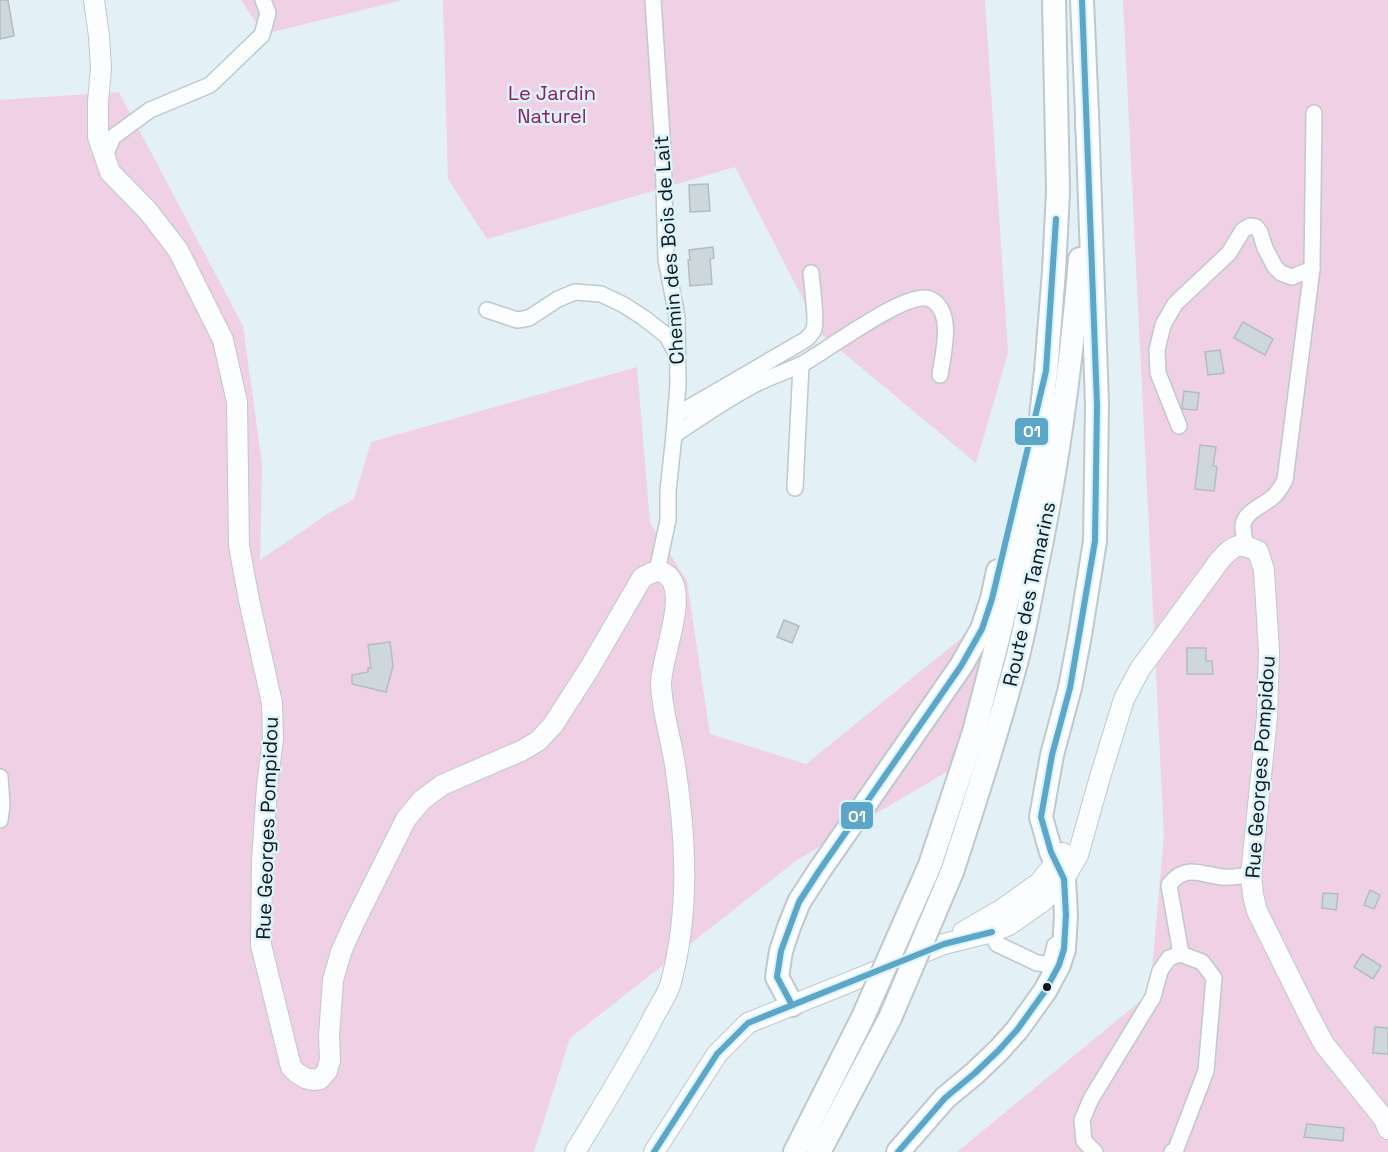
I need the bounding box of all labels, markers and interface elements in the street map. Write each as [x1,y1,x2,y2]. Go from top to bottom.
park label: Le Jardin Naturel [508,80,596,129]
street label: Chemin des Bois de Lait [648,135,690,365]
line badge: O1 [1014,417,1049,446]
text: O1 [1023,421,1041,442]
street label: Route des Tamarins [997,499,1061,689]
street label: Rue Georges Pompidou [1239,655,1281,879]
street label: Rue Georges Pompidou [250,716,284,940]
line badge: O1 [840,801,874,830]
text: O1 [848,806,866,827]
unlabelled marker [1041,981,1053,993]

